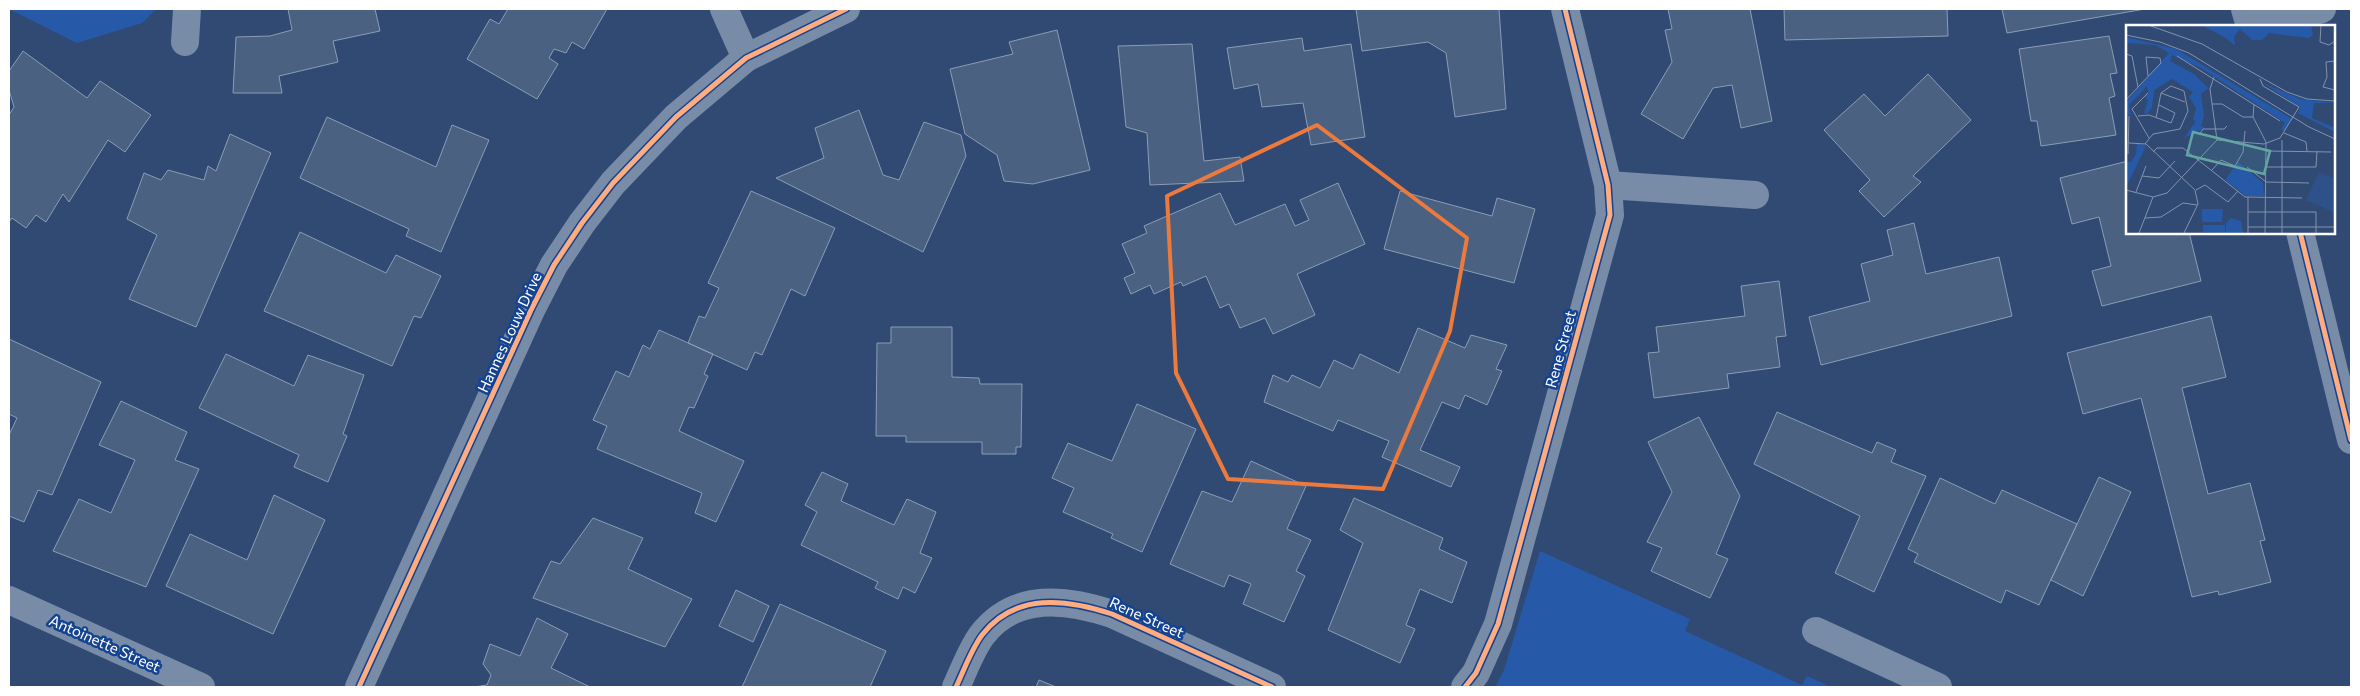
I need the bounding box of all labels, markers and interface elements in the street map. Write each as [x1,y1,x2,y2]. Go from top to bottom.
inset map [2126,25,2335,234]
street label: Hannes Louw Drive [473,269,545,395]
street label: Rene Street [1541,308,1579,390]
street label: Rene Street [1107,593,1187,641]
street label: Antoinette Street [47,610,163,676]

